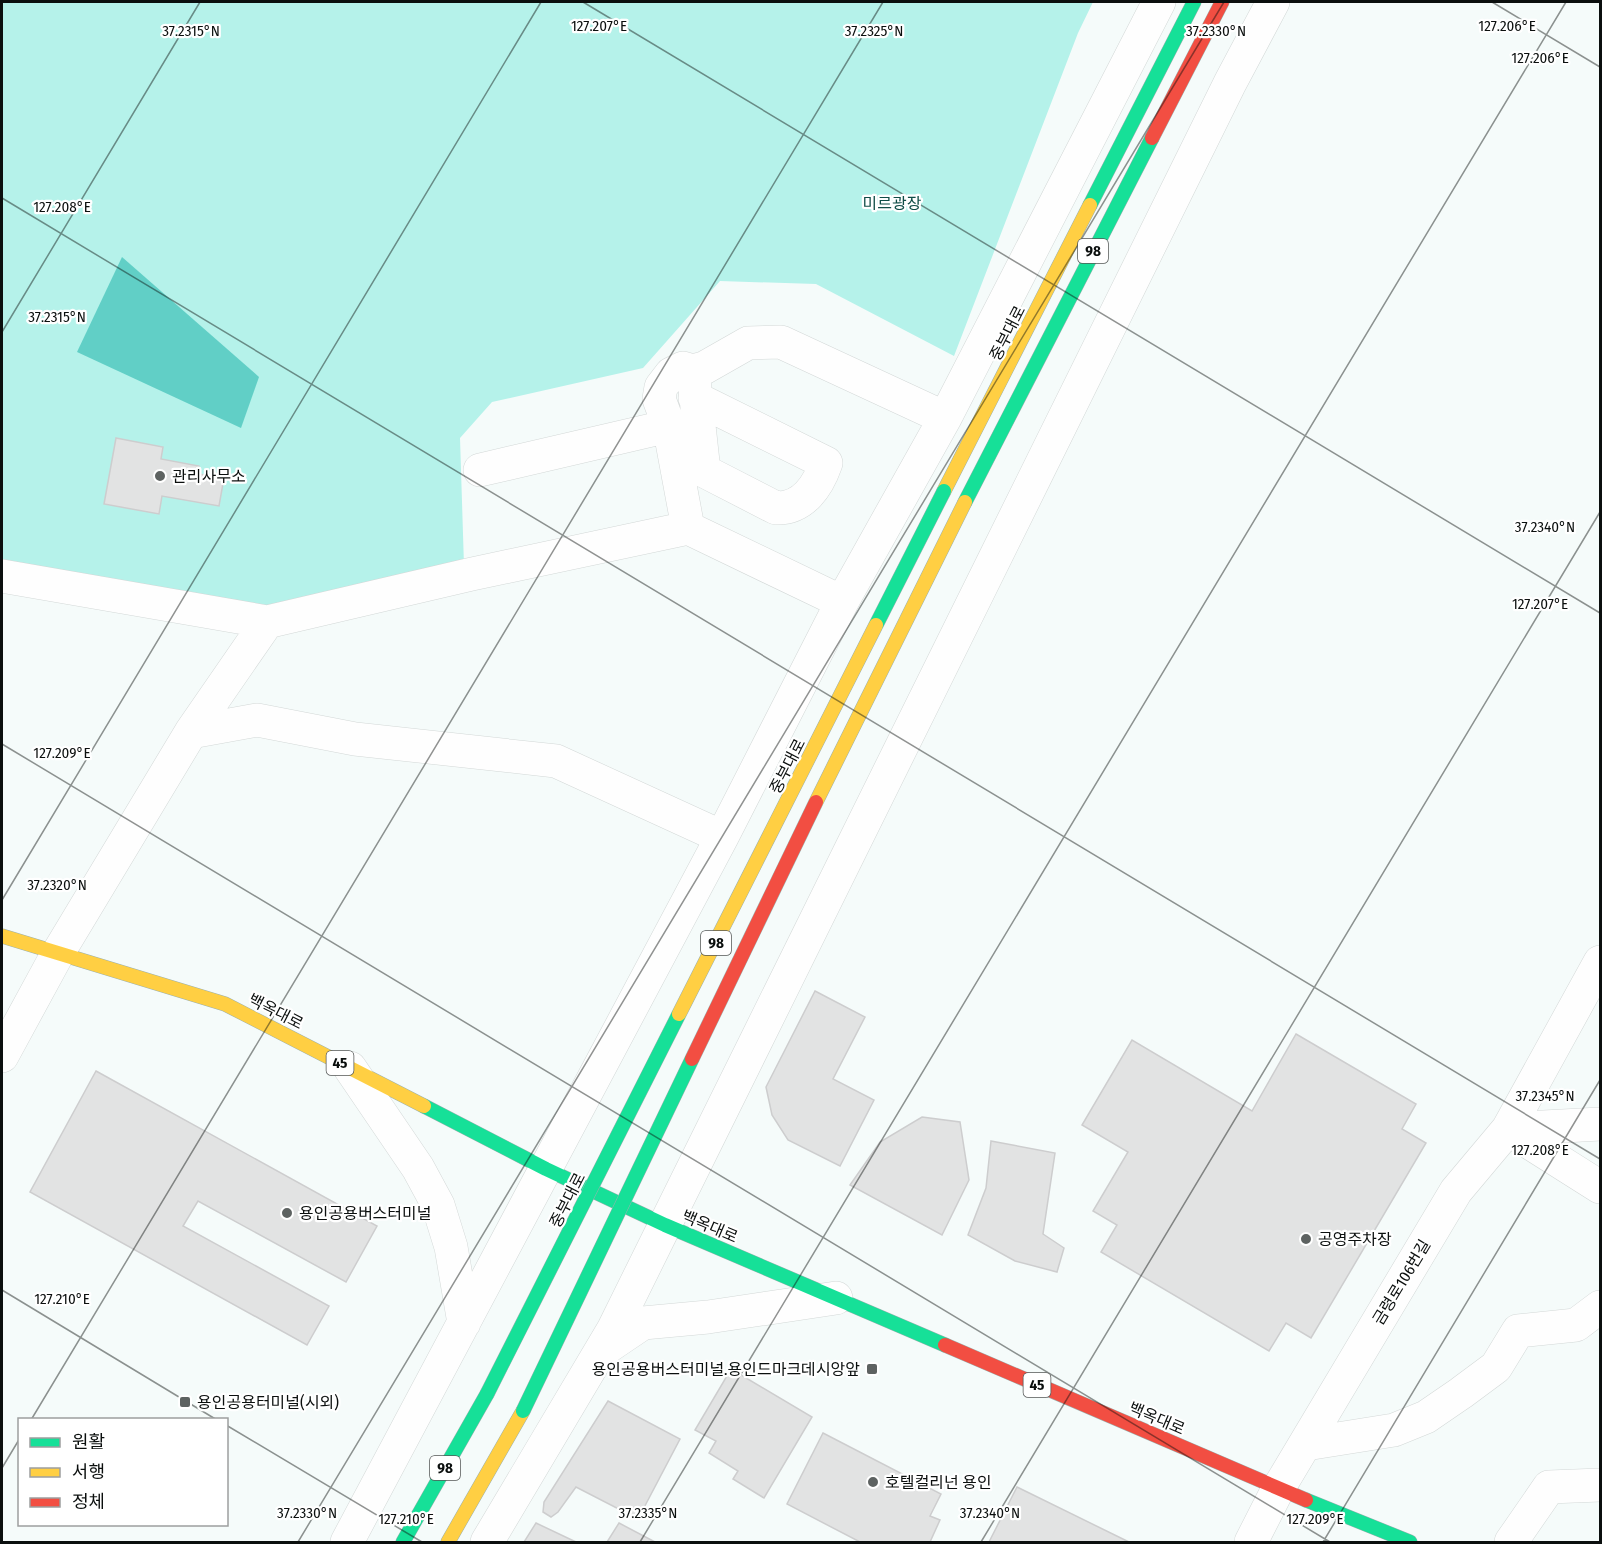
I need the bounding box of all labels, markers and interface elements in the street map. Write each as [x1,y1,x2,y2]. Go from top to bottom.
text: 127.207°E [571,17,627,35]
text: 127.206°E [1478,17,1536,35]
text: 37.2315°N [162,22,220,40]
text: 37.2325°N [845,22,903,40]
text: 37.2330°N [1186,22,1246,40]
text: 127.206°E [1511,49,1569,67]
park label: 미르광장 [863,194,922,213]
text: 127.208°E [33,198,91,216]
road number: 98 [1078,239,1108,263]
street label: 중부대로 [986,302,1029,364]
text: 37.2315°N [28,308,86,326]
place label: 관리사무소 [172,467,246,486]
marker: 관리사무소 [153,469,167,483]
text: 37.2340°N [1515,518,1575,536]
text: 127.207°E [1512,595,1568,613]
street label: 중부대로 [766,735,809,797]
text: 127.209°E [33,744,91,762]
text: 37.2320°N [27,876,87,894]
road number: 98 [701,931,731,955]
street label: 백옥대로 [245,990,307,1033]
road number: 45 [326,1051,354,1075]
text: 37.2345°N [1515,1087,1575,1105]
text: 127.208°E [1511,1141,1569,1159]
street label: 중부대로 [546,1169,589,1231]
place label: 용인공용버스터미널 [299,1204,431,1223]
marker: 용인공용버스터미널 [280,1206,294,1220]
street label: 백옥대로 [679,1206,741,1247]
place label: 공영주차장 [1318,1230,1392,1249]
marker: 공영주차장 [1299,1232,1313,1246]
street label: 금령로106번길 [1369,1236,1434,1328]
text: 127.210°E [34,1290,90,1308]
place label: 용인공용버스터미널.용인드마크데시앙앞 [592,1360,860,1379]
marker: 용인공용버스터미널.용인드마크데시앙앞 [865,1362,879,1376]
road number: 45 [1024,1373,1050,1397]
place label: 용인공용터미널(시외) [197,1393,339,1412]
marker: 용인공용터미널(시외) [178,1395,192,1409]
street label: 백옥대로 [1126,1398,1188,1439]
legend [18,1418,228,1526]
text: 원활 [72,1431,105,1453]
road number: 98 [430,1456,460,1480]
text: 서행 [72,1461,105,1483]
place label: 호텔컬리넌 용인 [885,1473,992,1492]
marker: 호텔컬리넌 용인 [866,1475,880,1489]
text: 정체 [72,1491,105,1513]
text: 37.2330°N [277,1504,337,1522]
text: 37.2335°N [619,1504,677,1522]
text: 37.2340°N [960,1504,1020,1522]
text: 127.210°E [378,1510,434,1528]
text: 127.209°E [1286,1510,1344,1528]

